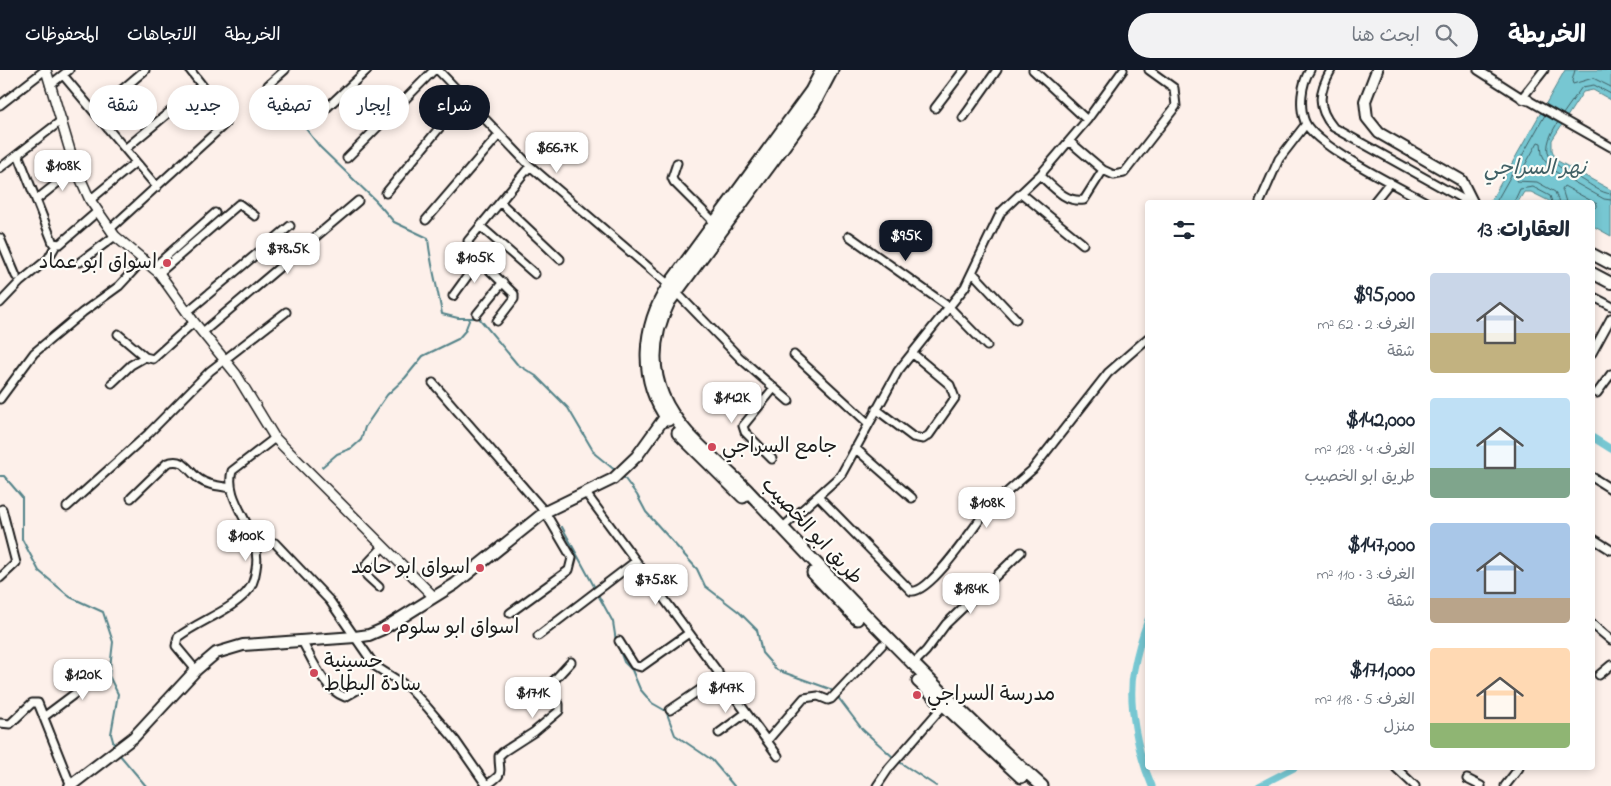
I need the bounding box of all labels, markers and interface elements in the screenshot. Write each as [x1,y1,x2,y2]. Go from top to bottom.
search box [1128,13,1478,58]
text: الخريطة [1508,19,1586,54]
icon: search [1432,21,1460,49]
text: المحفوظات [25,23,99,49]
text: الاتجاهات [127,23,197,49]
text: الخريطة [225,23,281,49]
text: ابحث هنا [1352,23,1420,50]
chip: شقة [89,85,157,130]
chip: جديد [167,85,239,130]
chip: تصفية [249,85,329,130]
chip: إيجار [339,85,409,130]
chip: شراء [419,85,490,130]
pin: $66.7K [516,132,598,174]
text: $66.7K [536,136,578,160]
pin: $108K [28,150,98,192]
text: $108K [45,154,81,178]
water label: نهر السراجي [1484,154,1588,185]
icon: filters [1170,216,1198,244]
text: العقارات: 13 [1477,216,1570,246]
pin: $95K [876,220,936,262]
text: $95K [890,224,922,248]
pin: $78.5K [247,232,329,275]
text: $78.5K [267,237,309,261]
pin: $105K [440,242,510,284]
text: $105K [456,246,494,270]
place label: اسواق ابو عماد [39,249,157,278]
marker: اسواق ابو عماد [161,257,173,269]
text: $95,000 [1353,281,1415,311]
icon: home [1470,293,1530,353]
text: الغرف: 2 · 62 m² [1317,313,1415,337]
text: شقة [1387,340,1415,364]
pin: $142K [697,382,767,424]
text: $142K [713,386,751,410]
text: $142,000 [1346,406,1415,436]
icon: home [1470,418,1530,478]
place label: جامع السراجي [722,433,837,463]
text: الغرف: 4 · 128 m² [1314,438,1415,462]
marker: جامع السراجي [706,441,718,453]
text: طريق ابو الخصيب [1305,465,1415,489]
street label: طريق ابو الخصيب [753,472,869,592]
pin: $108K [952,486,1022,529]
text: $108K [969,491,1005,515]
pin: $100K [211,520,281,562]
text: $100K [228,524,264,548]
text: $147,000 [1347,531,1415,561]
icon: home [1470,543,1530,603]
place label: اسواق ابو حامد [351,554,470,583]
marker: اسواق ابو حامد [474,562,486,574]
text: الغرف: 3 · 110 m² [1316,563,1415,587]
pin: $75.8K [615,564,697,606]
text: $75.8K [635,568,677,592]
pin: $184K [936,572,1006,615]
text: $184K [953,577,989,601]
text: شقة [1387,590,1415,614]
place label: اسواق ابو سلوم [396,614,519,643]
marker: اسواق ابو سلوم [380,622,392,634]
place label: حسينية سادة البطاط [324,648,421,700]
text: $171,000 [1349,656,1415,686]
pin: $120K [48,658,118,701]
text: $120K [64,663,102,687]
marker: حسينية سادة البطاط [308,667,320,679]
icon: home [1470,668,1530,728]
pin: $147K [691,672,761,714]
pin: $171K [498,676,568,719]
text: $147K [708,676,744,700]
text: $171K [516,681,550,705]
place label: مدرسة السراجي [927,681,1055,711]
text: الغرف: 5 · 118 m² [1315,688,1415,712]
marker: مدرسة السراجي [911,689,923,701]
text: منزل [1383,715,1415,739]

